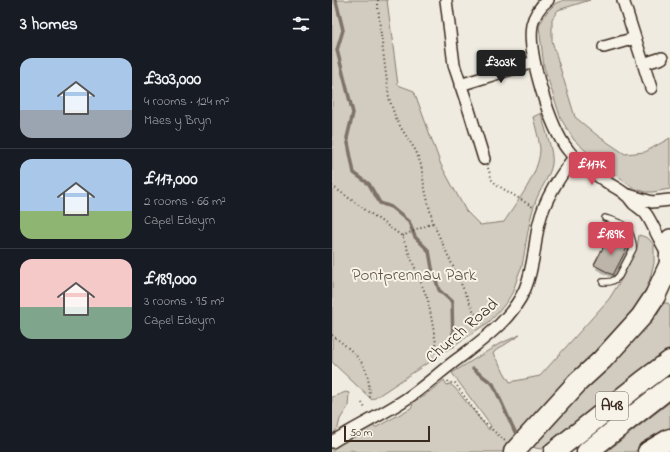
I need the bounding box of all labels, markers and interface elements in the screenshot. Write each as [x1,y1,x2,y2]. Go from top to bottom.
text: 3 homes [20,12,78,37]
icon: filters [290,13,312,35]
pin: £303K [473,50,529,84]
text: £303K [486,53,516,72]
text: £303,000 [144,67,201,92]
icon: home [52,74,100,122]
text: 4 rooms · 124 m² [144,92,229,111]
text: Maes y Bryn [144,111,212,130]
pin: £117K [564,152,620,186]
text: £117K [578,155,606,174]
text: £117,000 [144,167,198,192]
icon: home [52,175,100,223]
text: 2 rooms · 66 m² [144,192,226,211]
text: Capel Edeyrn [144,211,215,230]
pin: £189K [583,222,639,256]
text: £189K [597,225,625,244]
park label: Pontprennau Park [352,263,477,288]
text: £189,000 [144,267,197,292]
icon: home [52,275,100,323]
text: 3 rooms · 95 m² [144,292,225,311]
street label: Church Road [420,292,504,370]
text: Capel Edeyrn [144,311,215,330]
road number: A48 [596,392,628,420]
scale bar [344,424,430,443]
text: 50 m [350,425,372,441]

